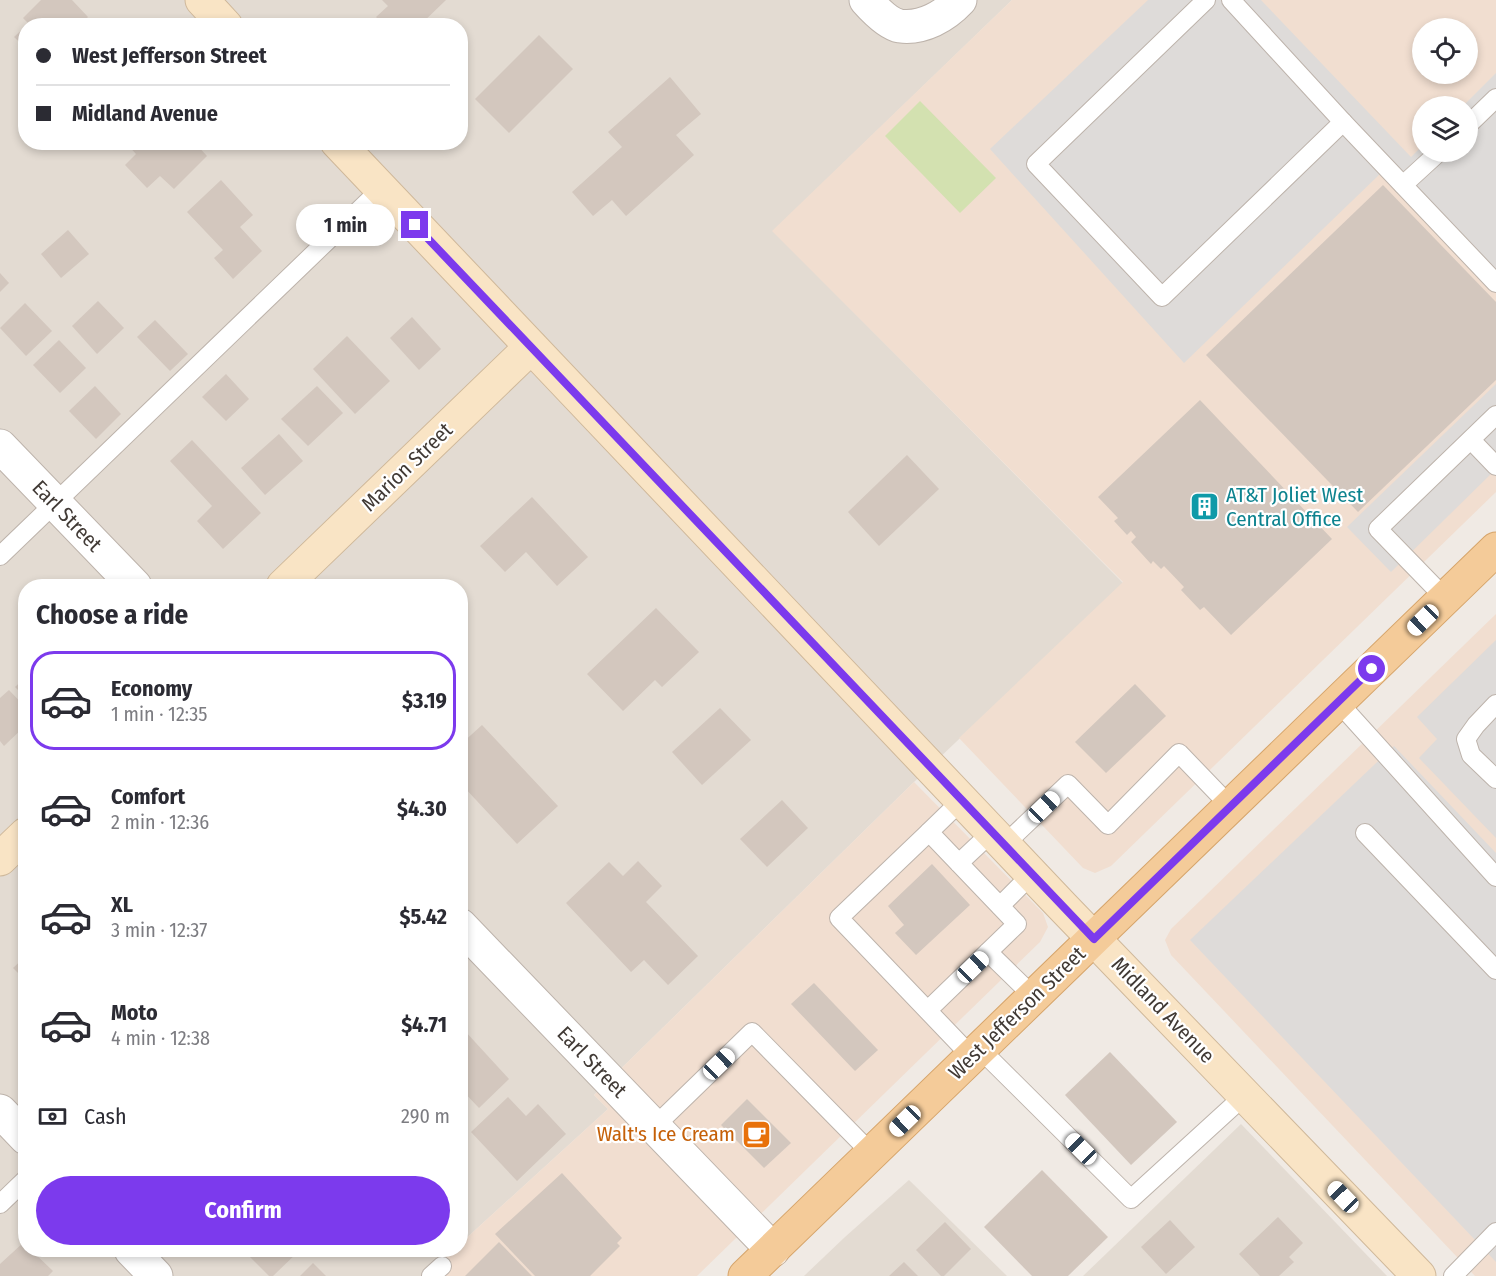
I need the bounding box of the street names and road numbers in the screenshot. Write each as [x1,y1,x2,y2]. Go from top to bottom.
street label: Marion Street [356,417,458,517]
street label: Earl Street [27,475,107,557]
street label: West Jefferson Street [943,941,1091,1085]
street label: Midland Avenue [1106,951,1220,1069]
street label: Earl Street [552,1021,632,1103]

